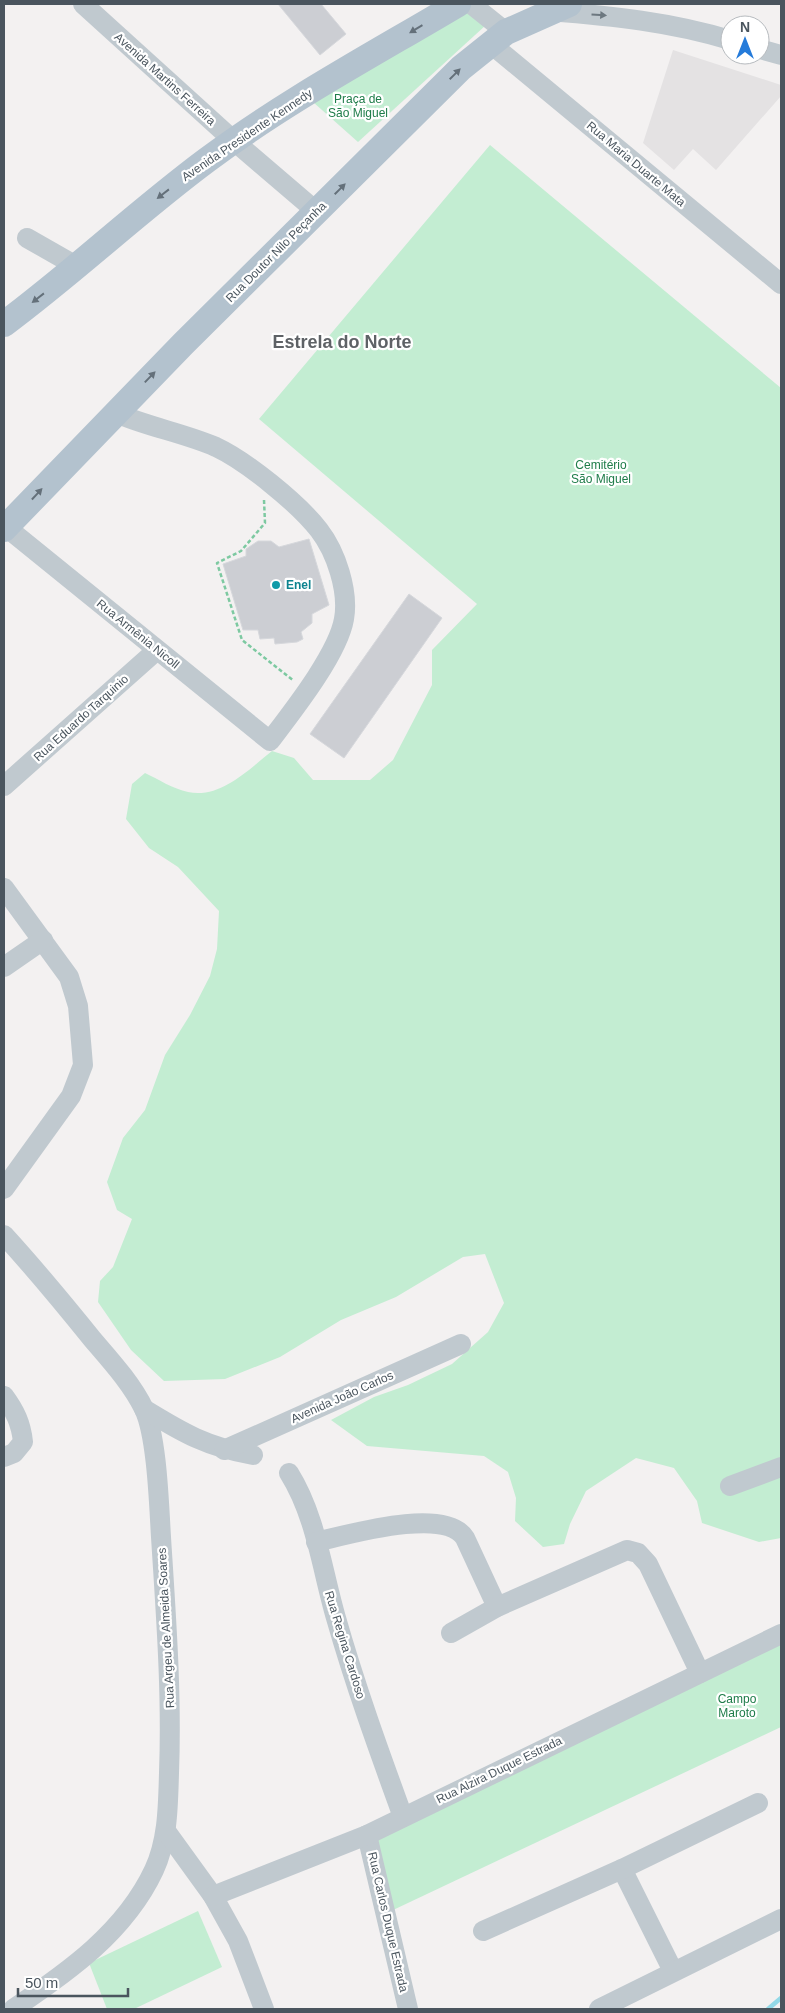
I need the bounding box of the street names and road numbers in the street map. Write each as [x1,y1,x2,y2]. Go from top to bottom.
street label: Avenida Martins Ferreira [112,30,219,128]
street label: Avenida Presidente Kennedy [179,86,315,184]
street label: Rua Maria Duarte Mata [584,119,689,210]
street label: Rua Doutor Nilo Peçanha [223,199,329,305]
street label: Rua Armênia Nicoll [94,596,182,672]
street label: Rua Eduardo Tarquinio [31,672,131,764]
street label: Avenida João Carlos [289,1368,395,1426]
street label: Rua Argeu de Almeida Soares [155,1547,177,1709]
street label: Rua Regina Cardoso [322,1589,368,1701]
street label: Rua Alzira Duque Estrada [434,1733,564,1807]
street label: Rua Carlos Duque Estrada [365,1851,411,1994]

